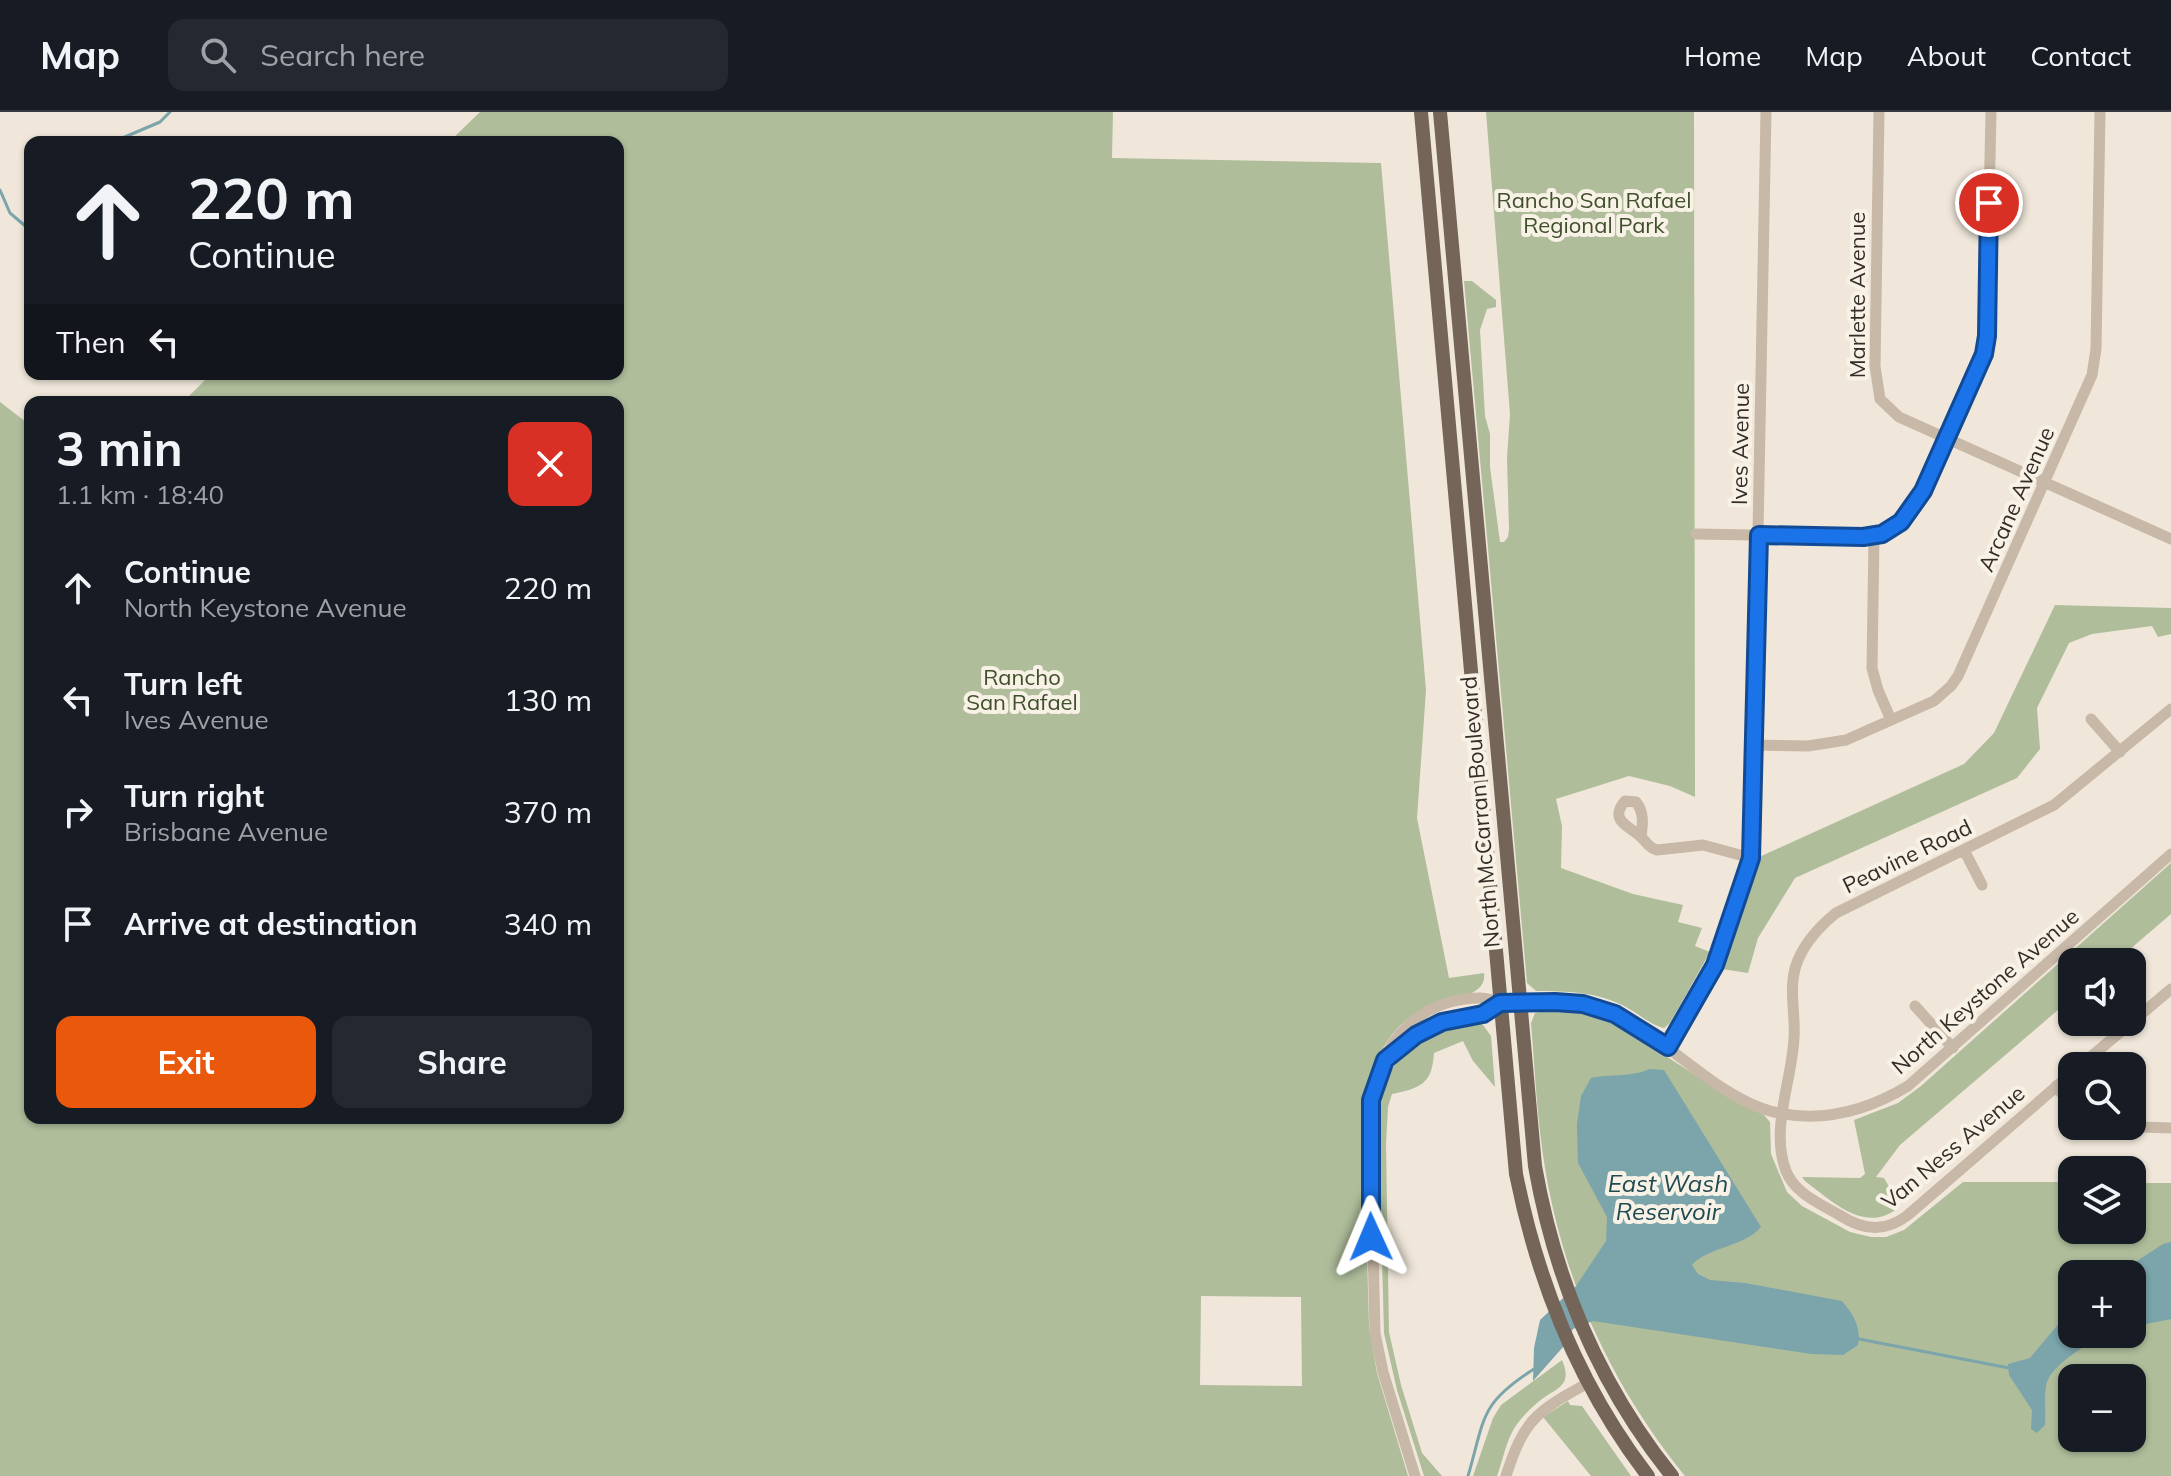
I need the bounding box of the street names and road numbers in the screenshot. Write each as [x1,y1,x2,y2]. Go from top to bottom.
street label: Marlette Avenue [1843,212,1871,378]
street label: Ives Avenue [1725,383,1755,505]
street label: Arcane Avenue [1972,422,2060,576]
street label: North McCarran Boulevard [1454,675,1506,949]
street label: Peavine Road [1838,813,1976,899]
street label: North Keystone Avenue [1886,902,2084,1080]
street label: Van Ness Avenue [1876,1079,2030,1215]

